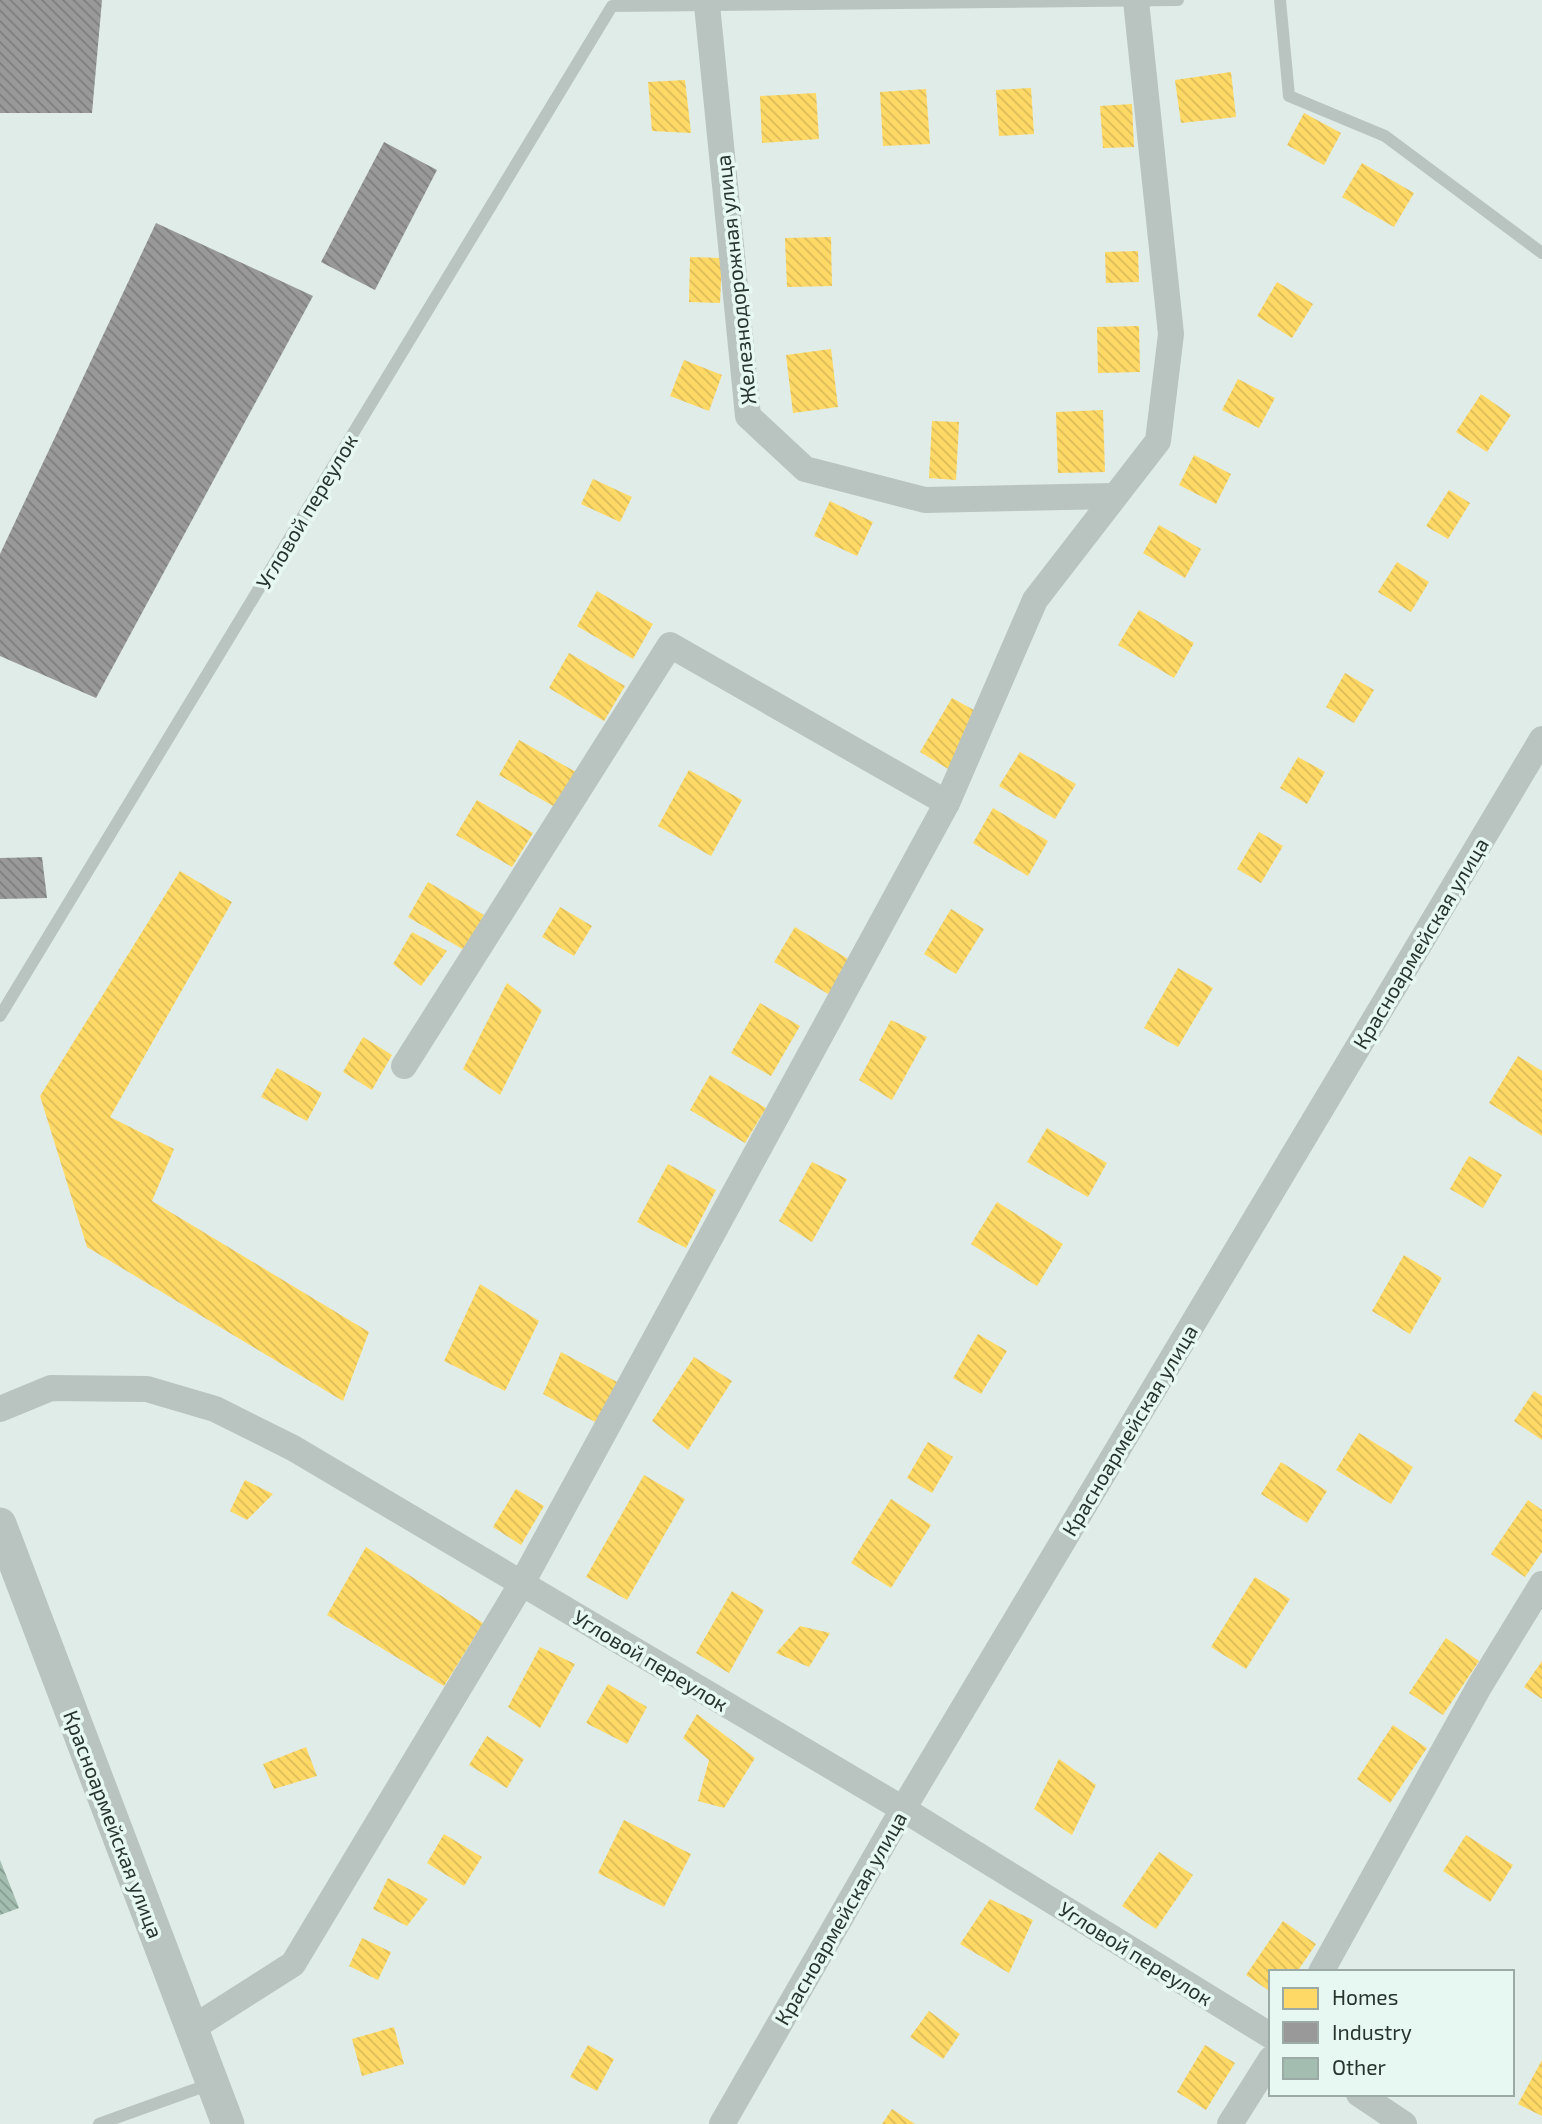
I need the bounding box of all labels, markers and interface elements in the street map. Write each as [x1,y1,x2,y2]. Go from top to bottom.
street label: Железнодорожная улица [709,154,762,406]
street label: Угловой переулок [250,429,363,593]
street label: Красноармейская улица [1347,833,1494,1054]
street label: Красноармейская улица [1056,1320,1203,1541]
street label: Угловой переулок [569,1604,733,1717]
street label: Красноармейская улица [58,1707,169,1942]
street label: Красноармейская улица [769,1807,912,2030]
street label: Угловой переулок [1054,1896,1217,2011]
legend [1269,1970,1514,2096]
text: Homes [1332,1984,1398,2009]
text: Industry [1332,2019,1412,2044]
text: Other [1332,2054,1387,2079]

